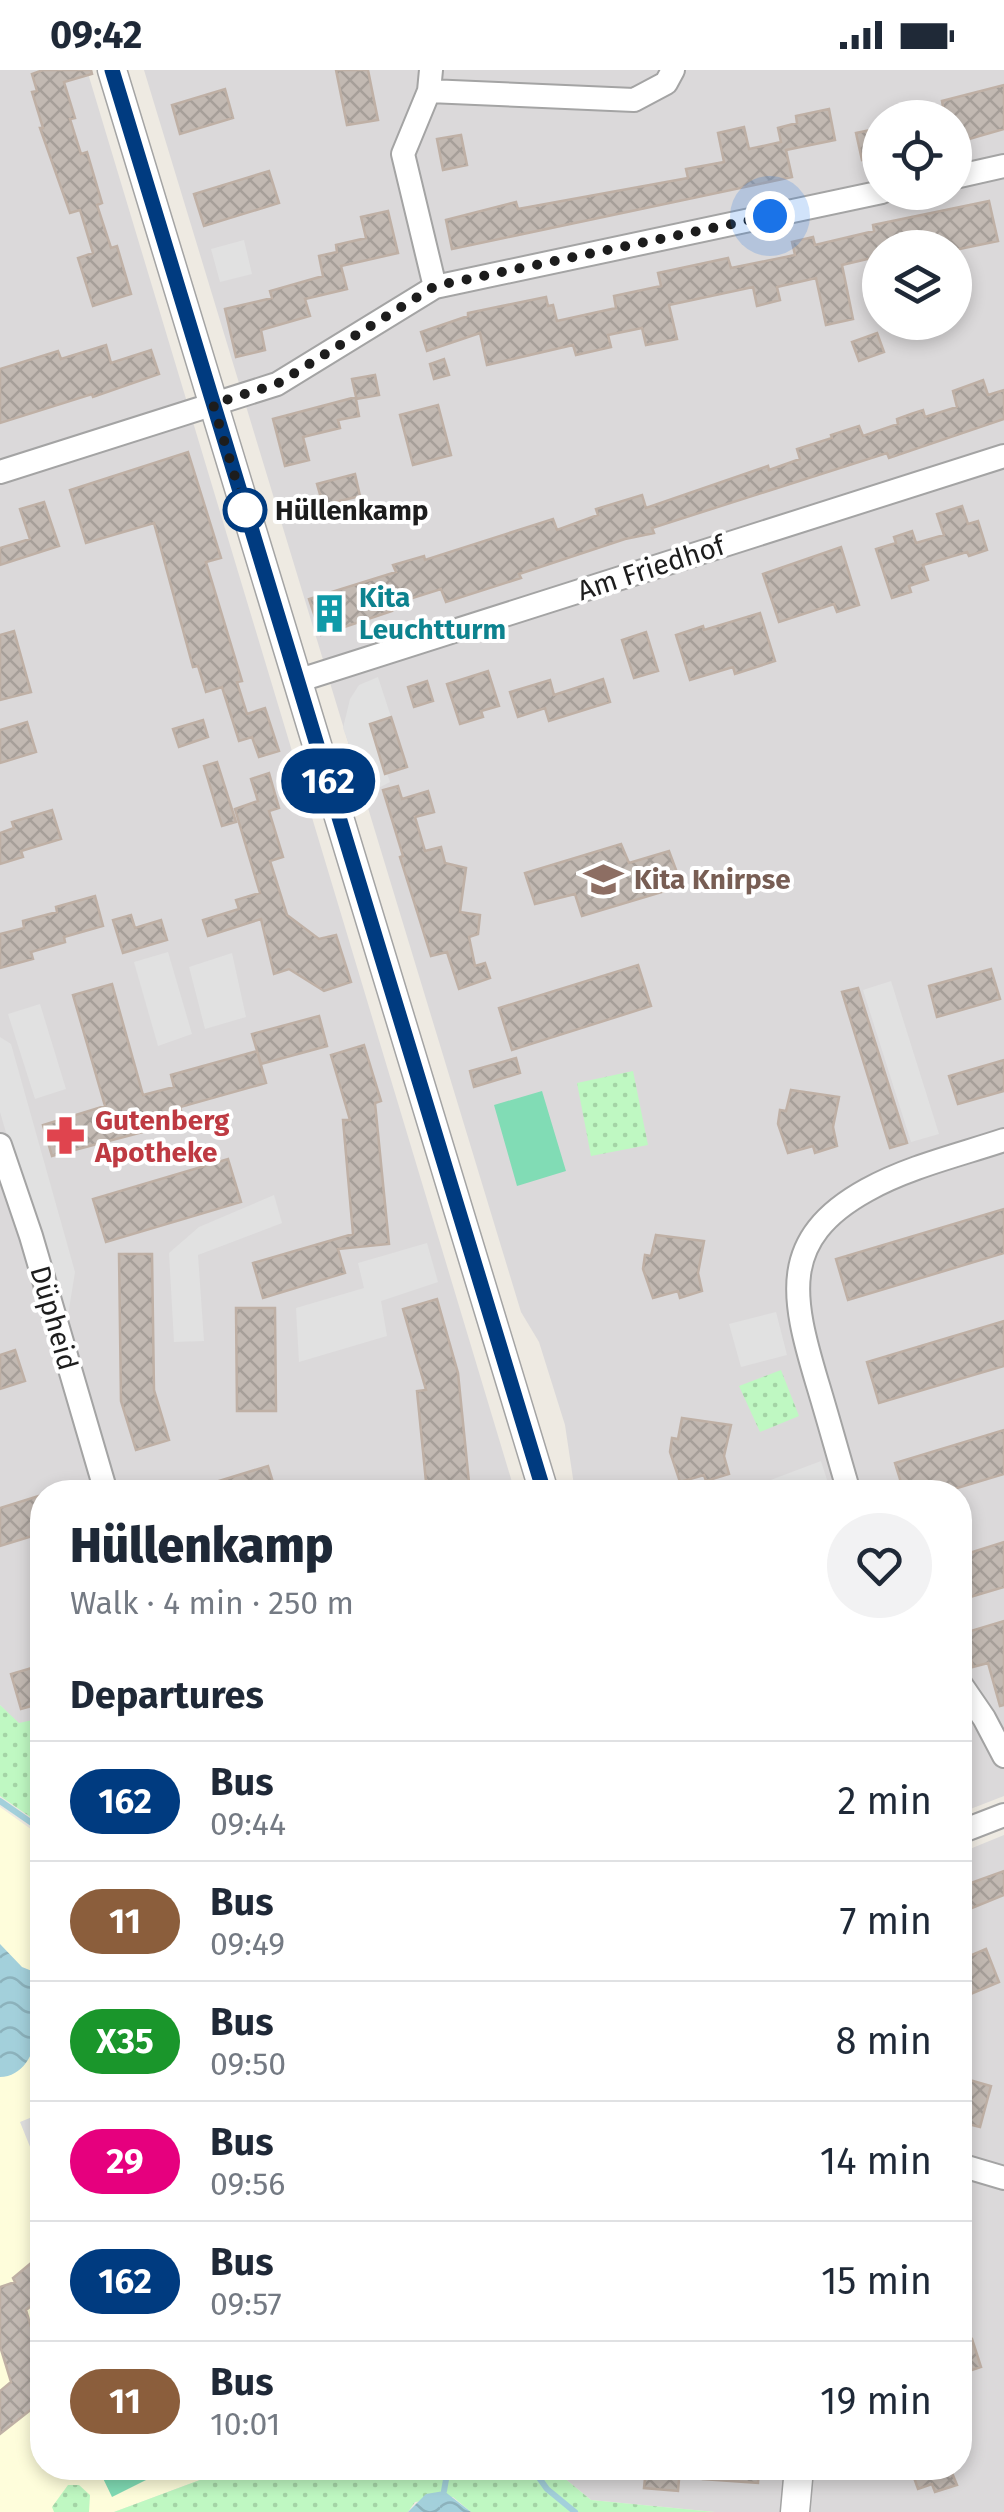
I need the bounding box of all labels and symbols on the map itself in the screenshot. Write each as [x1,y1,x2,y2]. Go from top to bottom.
your location [745,191,795,241]
marker: Hüllenkamp [224,489,266,531]
place label: Hüllenkamp [275,494,429,527]
street label: Am Friedhof [573,528,731,607]
place label: Kita Leuchtturm [359,581,506,646]
building icon: Kita Leuchtturm [308,592,350,634]
line badge: 162 [270,748,386,814]
school or university icon: Kita Knirpse [583,858,625,900]
place label: Kita Knirpse [634,863,791,896]
place label: Gutenberg Apotheke [94,1104,230,1169]
pharmacy icon: Gutenberg Apotheke [44,1115,86,1157]
street label: Düpheid [23,1262,85,1374]

